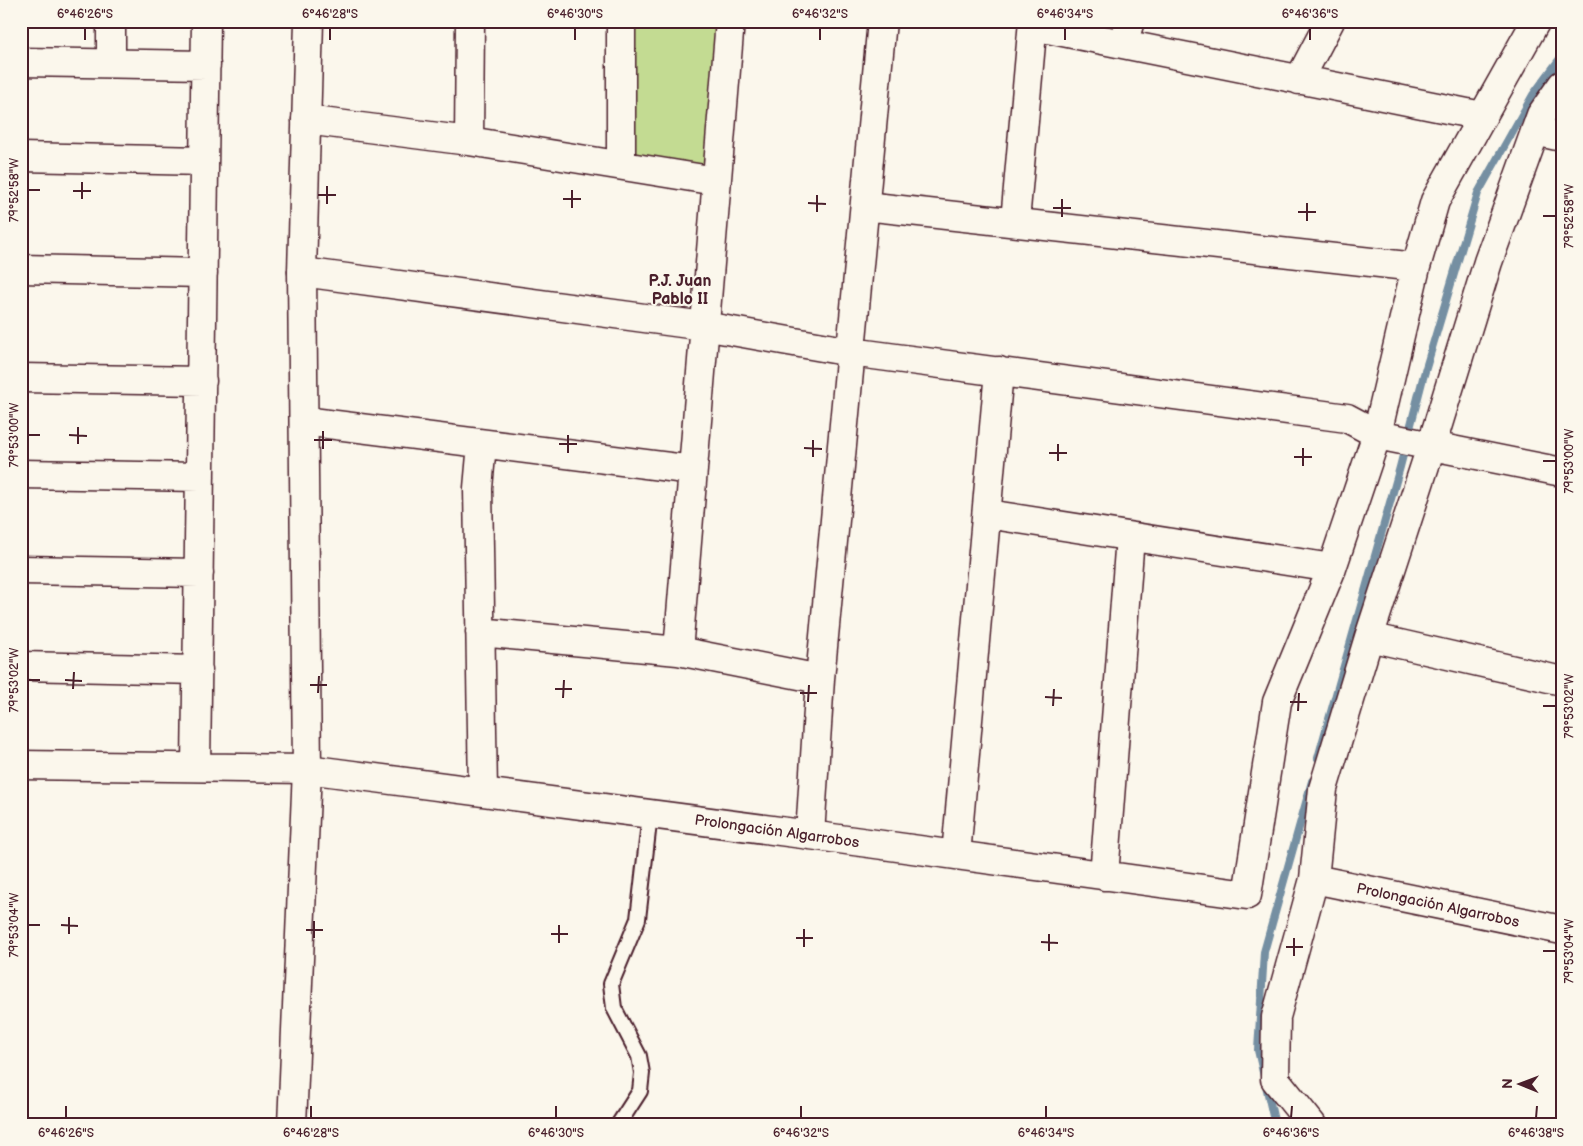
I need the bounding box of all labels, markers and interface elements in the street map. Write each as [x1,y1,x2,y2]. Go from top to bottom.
text: 6°46'26"S [57,7,113,22]
text: 6°46'28"S [302,7,358,22]
text: 6°46'30"S [547,7,603,22]
text: 6°46'32"S [792,7,848,22]
text: 6°46'34"S [1037,7,1093,22]
text: 6°46'36"S [1282,7,1338,22]
text: 79°52'58"W [7,158,22,222]
text: 79°52'58"W [1562,184,1577,248]
district label: P.J. Juan Pablo II [649,272,712,309]
text: 79°53'00"W [7,403,22,467]
text: 79°53'00"W [1562,429,1577,493]
text: 79°53'02"W [7,648,22,712]
text: 79°53'02"W [1562,674,1577,738]
street label: Prolongación Algarrobos [693,811,861,853]
street label: Prolongación Algarrobos [1355,879,1522,932]
text: 79°53'04"W [7,892,22,958]
text: 79°53'04"W [1562,918,1577,984]
north arrow [1496,1058,1546,1108]
text: N [1499,1078,1516,1089]
text: 6°46'26"S [38,1126,94,1141]
text: 6°46'28"S [283,1126,339,1141]
text: 6°46'30"S [528,1126,584,1141]
text: 6°46'32"S [773,1126,829,1141]
text: 6°46'34"S [1018,1126,1074,1141]
text: 6°46'36"S [1263,1126,1319,1141]
text: 6°46'38"S [1508,1126,1564,1141]

